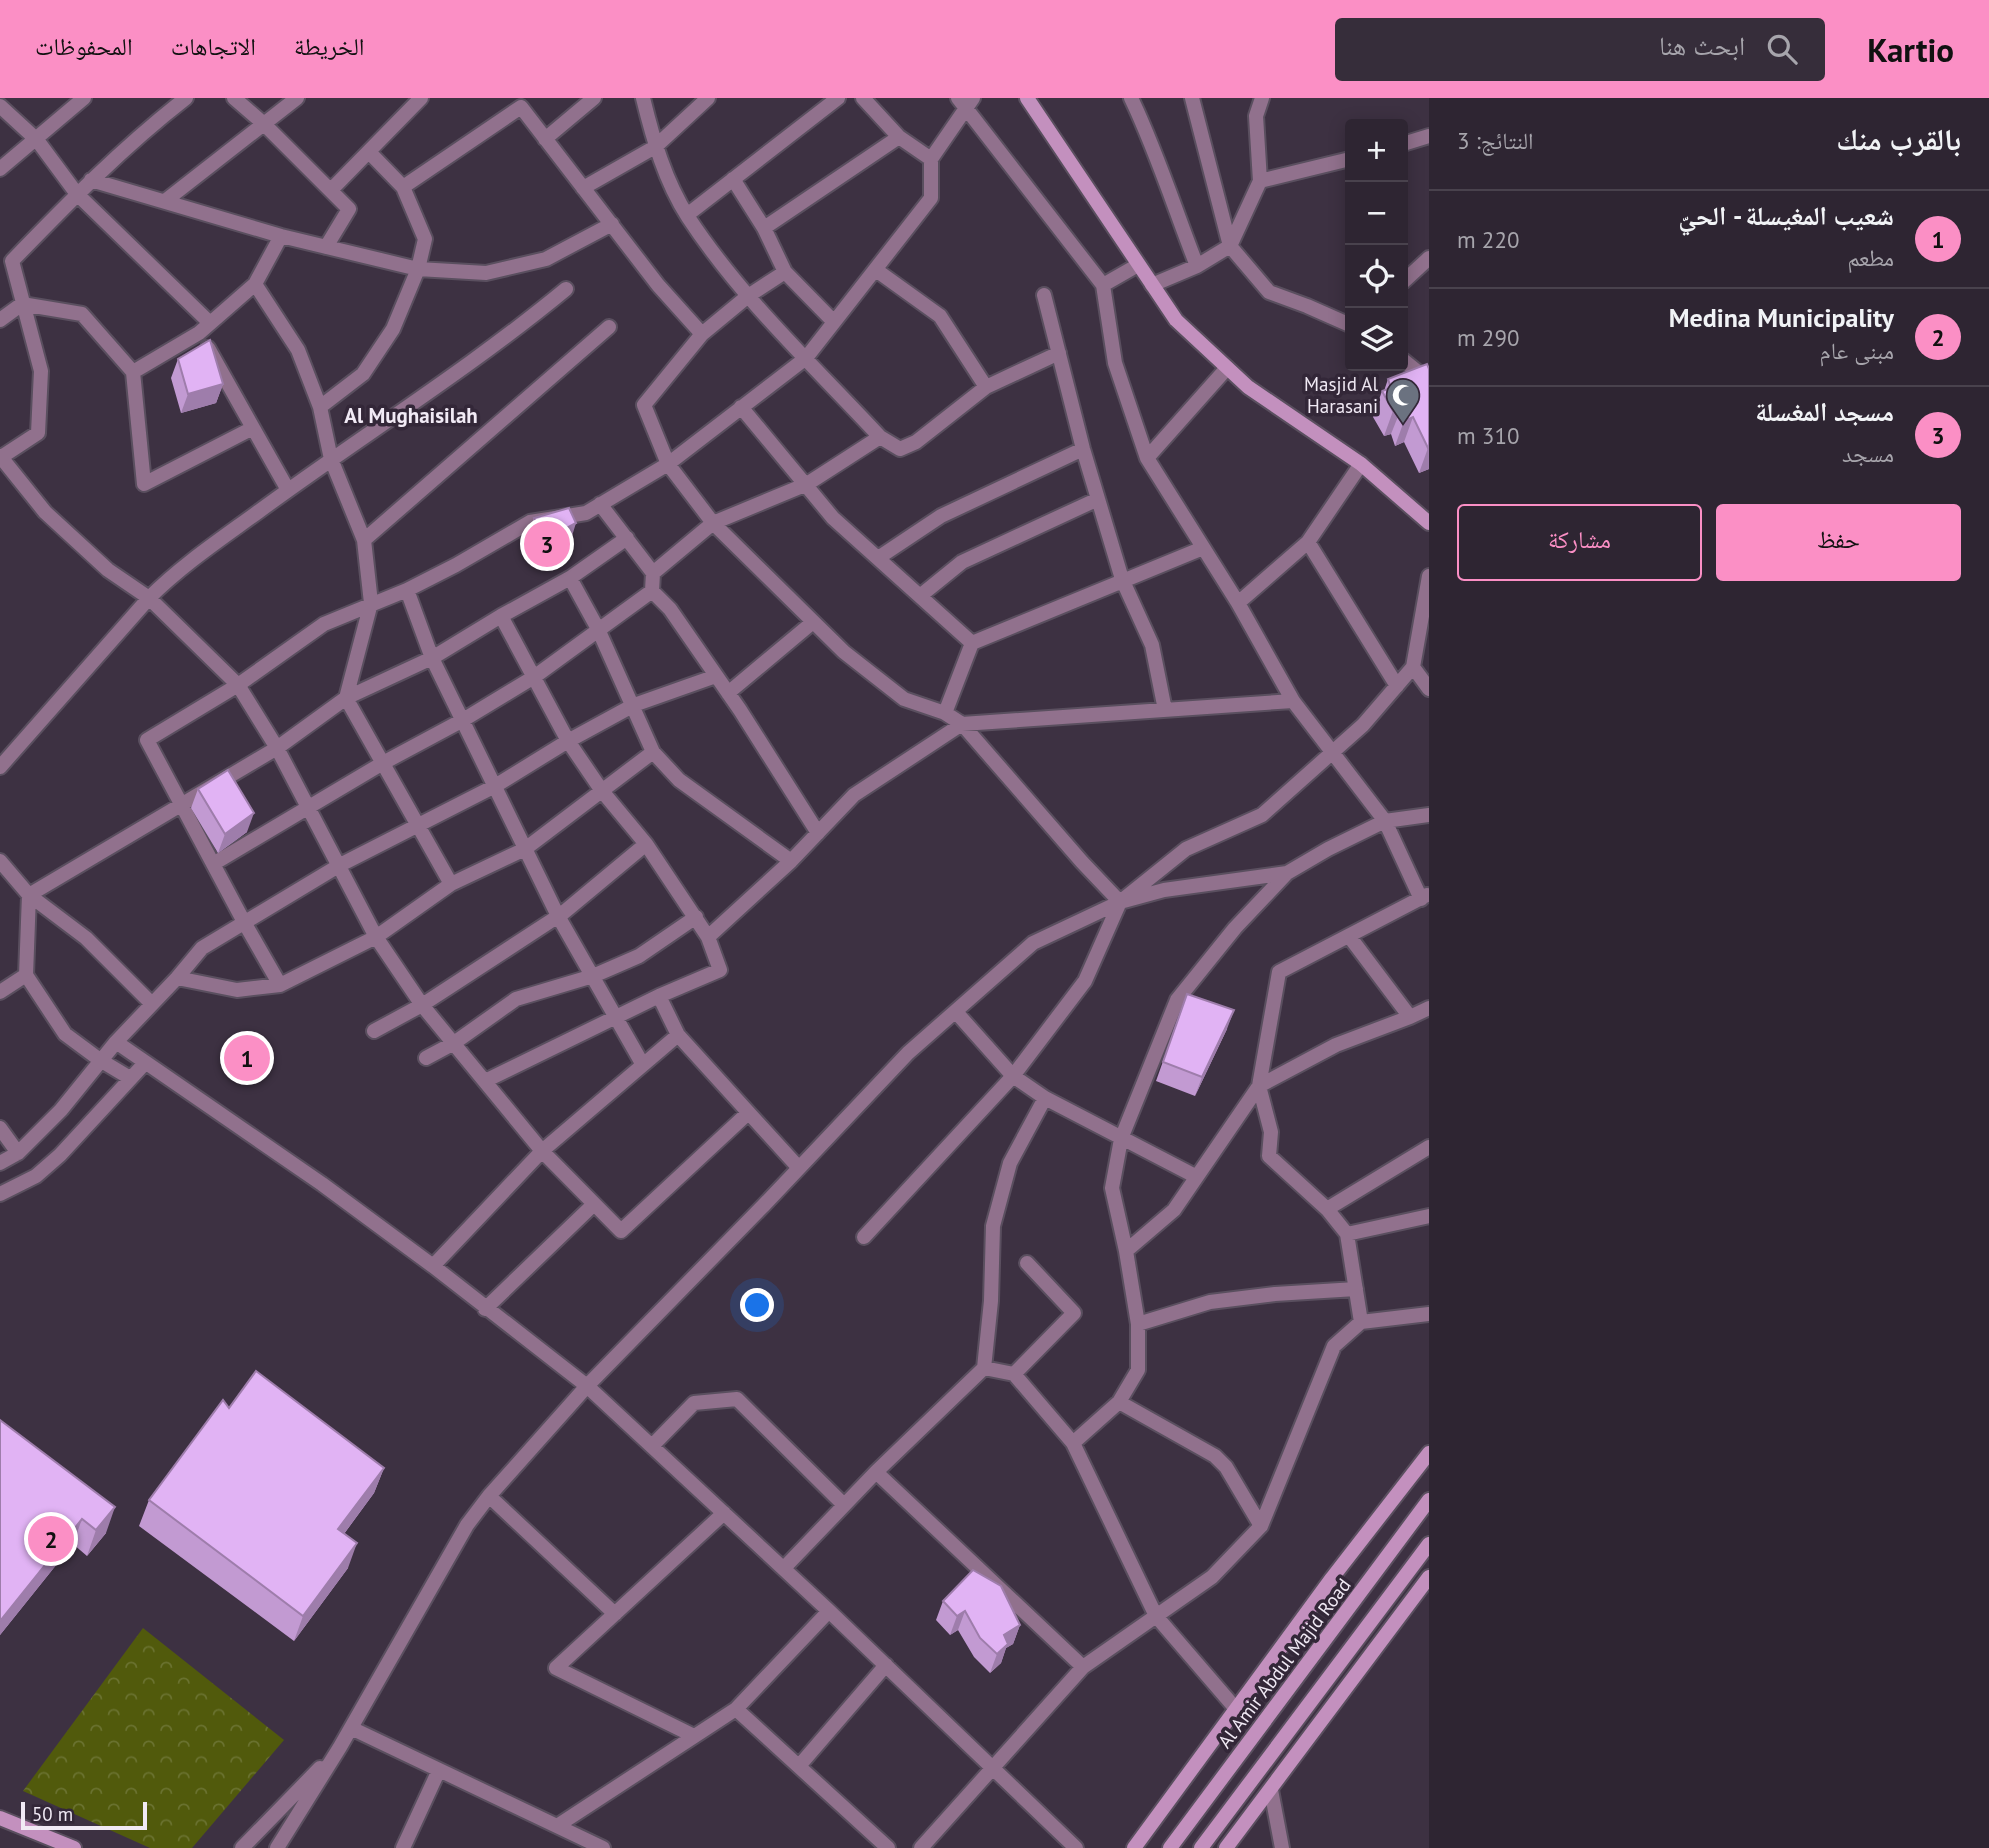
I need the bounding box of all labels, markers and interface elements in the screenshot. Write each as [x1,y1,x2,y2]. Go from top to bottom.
search box [1335,18,1825,81]
text: Kartio [1867,28,1954,71]
text: ابحث هنا [1659,29,1745,62]
icon: search [1763,30,1801,68]
text: المحفوظات [35,31,133,62]
text: الاتجاهات [171,31,256,62]
text: الخريطة [294,31,365,62]
map controls [1345,119,1408,371]
button: + [1345,119,1408,182]
text: بالقرب منك [1836,119,1961,158]
text: النتائج: 3 [1457,126,1534,155]
button: − [1345,182,1408,245]
text: شعيب المغيسلة - الحيّ [1678,199,1894,232]
text: 220 m [1457,225,1519,254]
text: 1 [1931,225,1945,254]
text: مطعم [1847,243,1894,272]
button: locate [1345,245,1408,308]
text: Medina Municipality [1669,301,1894,334]
button: layers [1345,308,1408,371]
text: 290 m [1457,323,1519,352]
text: 2 [1931,323,1945,352]
text: مبنى عام [1819,336,1894,365]
place label: Masjid Al Harasani [1304,372,1378,418]
mosque icon: Masjid Al Harasani [1384,376,1422,425]
text: مسجد المغسلة [1755,395,1894,428]
district label: Al Mughaisilah [344,402,478,429]
text: 310 m [1457,421,1519,450]
text: 3 [1931,421,1945,450]
text: مسجد [1842,439,1894,468]
button: مشاركة [1457,504,1702,581]
button: حفظ [1716,504,1961,581]
pin: 3 [524,518,570,570]
pin: 1 [224,1032,270,1084]
your location [740,1288,774,1322]
pin: 2 [28,1513,74,1565]
street label: Al Amir Abdul Majid Road [1212,1573,1356,1753]
scale bar [21,1799,147,1831]
text: 50 m [32,1802,73,1826]

